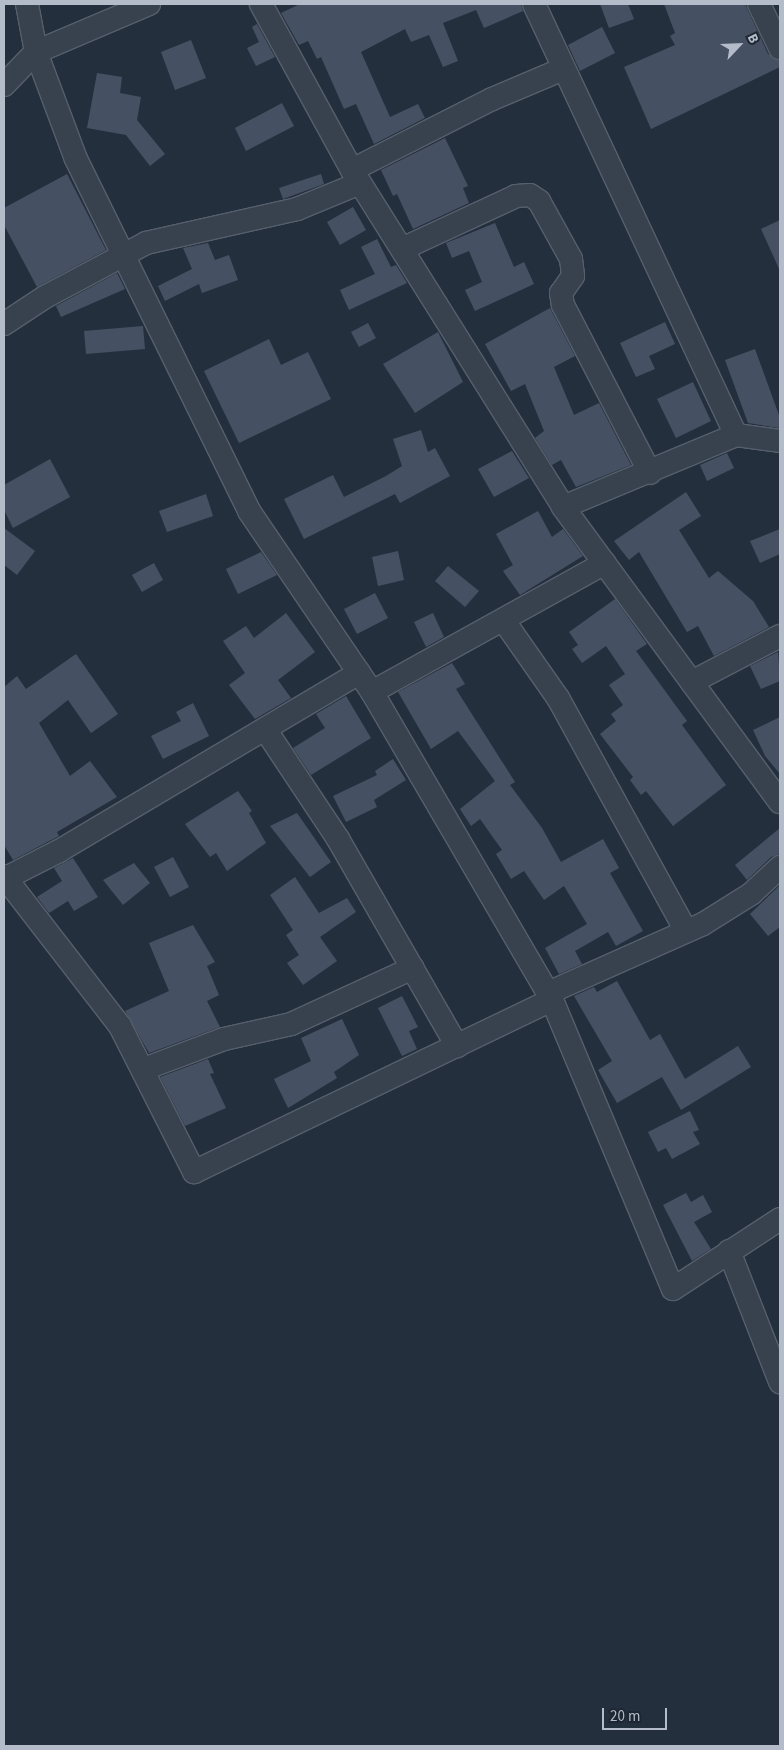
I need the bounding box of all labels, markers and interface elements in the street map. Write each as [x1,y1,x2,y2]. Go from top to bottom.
north arrow [714,20,764,70]
text: B [742,31,763,47]
scale bar [604,1698,669,1730]
text: 20 m [610,1706,640,1727]

